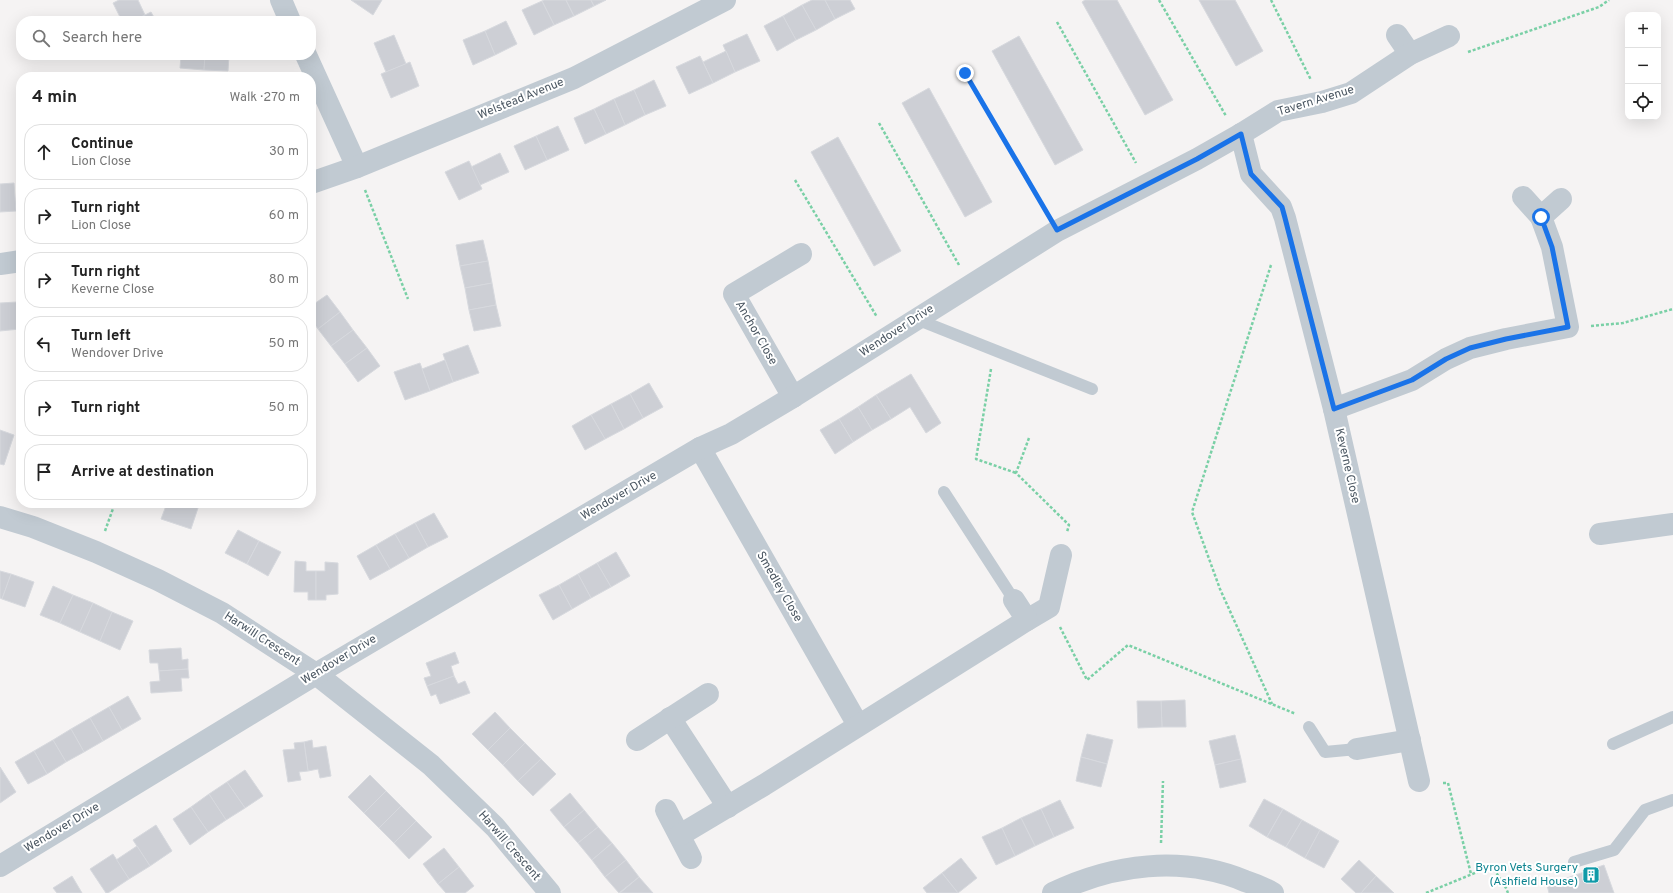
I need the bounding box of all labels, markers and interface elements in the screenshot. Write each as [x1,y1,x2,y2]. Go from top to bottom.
map controls [1625,12,1661,120]
button: + [1625,12,1661,48]
search box [16,16,316,60]
icon: search [30,27,52,49]
text: Search here [62,29,142,48]
button: − [1625,48,1661,84]
route end [956,64,974,82]
street label: Welstead Avenue [476,74,566,124]
street label: Tavern Avenue [1276,82,1356,120]
button: locate [1625,84,1661,120]
text: 4 min [32,87,77,109]
text: Walk · 270 m [230,90,300,106]
text: Continue [71,135,133,154]
icon: ahead [33,141,55,163]
text: 30 m [269,144,299,160]
text: Lion Close [71,154,131,170]
text: Turn right [71,199,140,218]
icon: right [33,205,55,227]
text: 60 m [269,208,299,224]
route start [1532,208,1550,226]
text: Lion Close [71,218,131,234]
text: Turn right [71,263,140,282]
icon: right [33,269,55,291]
text: 80 m [269,272,299,288]
text: Keverne Close [71,282,154,298]
street label: Anchor Close [731,298,781,368]
street label: Wendover Drive [857,301,937,361]
text: Turn left [71,327,131,346]
icon: left [33,333,55,355]
text: 50 m [269,336,299,352]
text: Wendover Drive [71,346,163,362]
icon: right [33,397,55,419]
text: Turn right [71,399,140,418]
text: 50 m [269,400,299,416]
street label: Keverne Close [1331,427,1363,505]
icon: arrive [33,461,55,483]
text: Arrive at destination [71,463,214,482]
street label: Wendover Drive [578,468,660,524]
street label: Smedley Close [752,549,806,625]
street label: Harwill Crescent [221,608,303,670]
street label: Wendover Drive [298,631,380,689]
street label: Wendover Drive [21,799,103,857]
street label: Harwill Crescent [474,808,544,884]
place label: Byron Vets Surgery (Ashfield House) [1475,860,1578,890]
building icon: Byron Vets Surgery (Ashfield House) [1581,865,1601,885]

